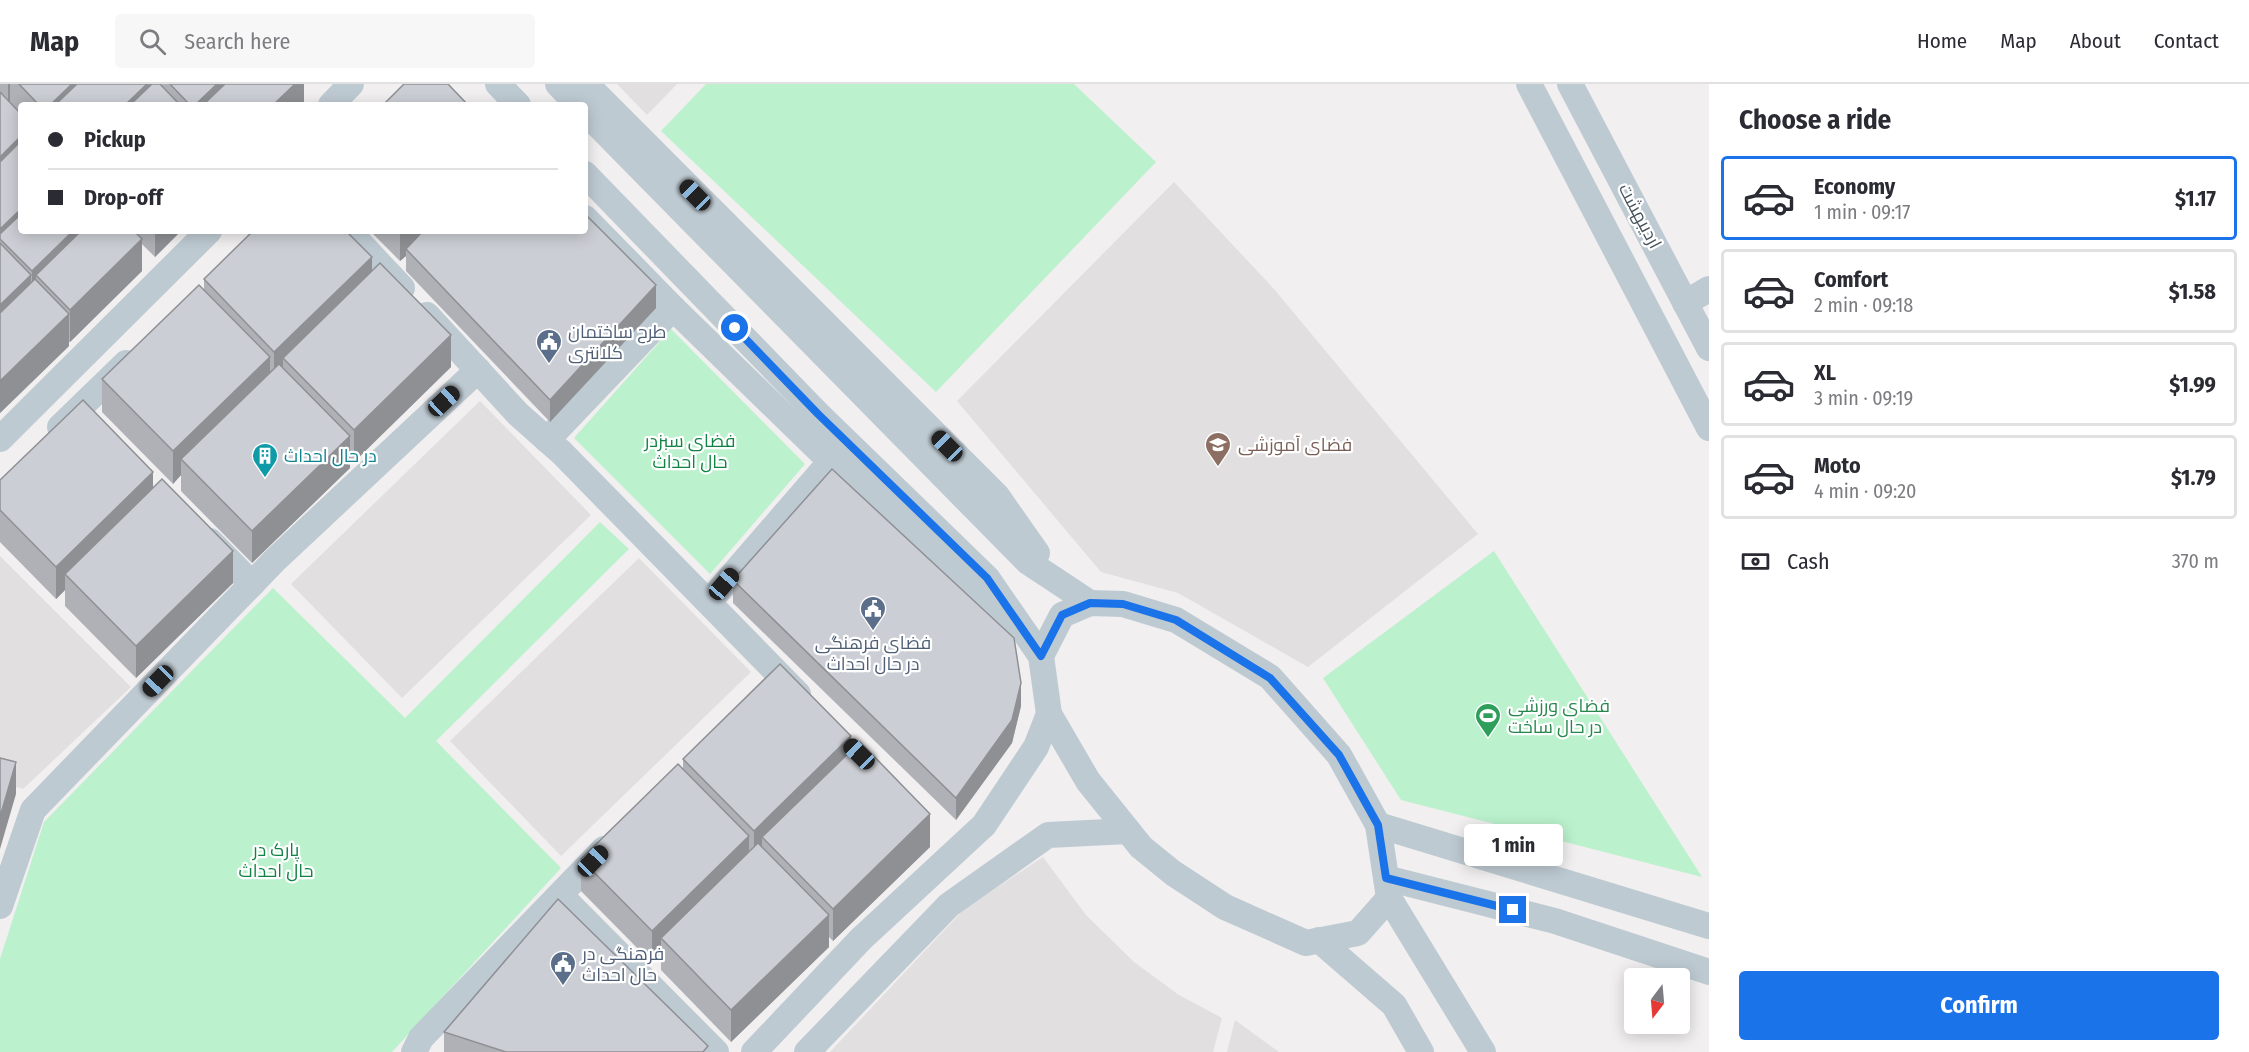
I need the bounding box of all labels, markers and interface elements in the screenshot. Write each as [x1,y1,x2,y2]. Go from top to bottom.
search box [115,14,535,68]
text: Map [30,25,79,58]
icon: search [136,25,169,58]
text: Search here [184,28,290,55]
text: Home [1917,28,1967,54]
text: Map [2000,28,2037,54]
text: About [2070,28,2121,54]
text: Contact [2154,28,2219,54]
text: Choose a ride [1739,104,1891,136]
text: Pickup [84,126,146,153]
icon: car [1742,171,1796,225]
text: Economy [1814,173,1895,200]
car [676,176,714,214]
street label: اردیبهشت [1614,180,1666,252]
text: Drop-off [84,184,163,211]
text: $1.17 [2175,185,2216,212]
text: 1 min · 09:17 [1814,200,1910,224]
icon: car [1742,264,1796,318]
text: Comfort [1814,266,1888,293]
text: $1.58 [2169,278,2216,305]
text: 2 min · 09:18 [1814,293,1913,317]
route start [721,314,748,341]
place label: طرح ساختمان کلانتری [568,321,666,364]
public building icon: طرح ساختمان کلانتری [534,327,564,365]
icon: car [1742,357,1796,411]
text: XL [1814,359,1836,386]
text: $1.99 [2169,371,2216,398]
car [425,382,463,420]
text: 3 min · 09:19 [1814,386,1913,410]
car [928,427,966,465]
park label: فضای سبزدر حال احداث [644,430,735,473]
school or university icon: فضای آموزشی [1203,430,1233,468]
place label: فضای آموزشی [1238,434,1352,456]
building icon: در حال احداث [250,441,280,479]
place label: در حال احداث [284,445,377,467]
icon: car [1742,450,1796,504]
text: Moto [1814,452,1861,479]
text: $1.79 [2171,464,2216,491]
text: 4 min · 09:20 [1814,479,1916,503]
icon: cash [1739,545,1772,578]
text: Cash [1787,548,1830,575]
text: 370 m [2172,549,2219,573]
car [705,565,743,603]
public building icon: فضای فرهنگی در حال احداث [858,594,888,632]
place label: فضای فرهنگی در حال احداث [815,632,931,675]
car [139,662,177,700]
place label: فضای ورزشی در حال ساخت [1508,695,1610,738]
sports icon: فضای ورزشی در حال ساخت [1473,701,1503,739]
car [840,735,878,773]
callout: 1 min [1464,823,1562,865]
text: 1 min [1492,833,1535,857]
park label: پارک در حال احداث [238,839,314,882]
car [574,842,612,880]
route end [1499,896,1526,923]
place label: فرهنگی در حال احداث [581,943,664,986]
public building icon: فرهنگی در حال احداث [548,949,578,987]
north arrow [1624,968,1690,1034]
map controls [1624,968,1690,1034]
button: Confirm [1739,971,2219,1040]

